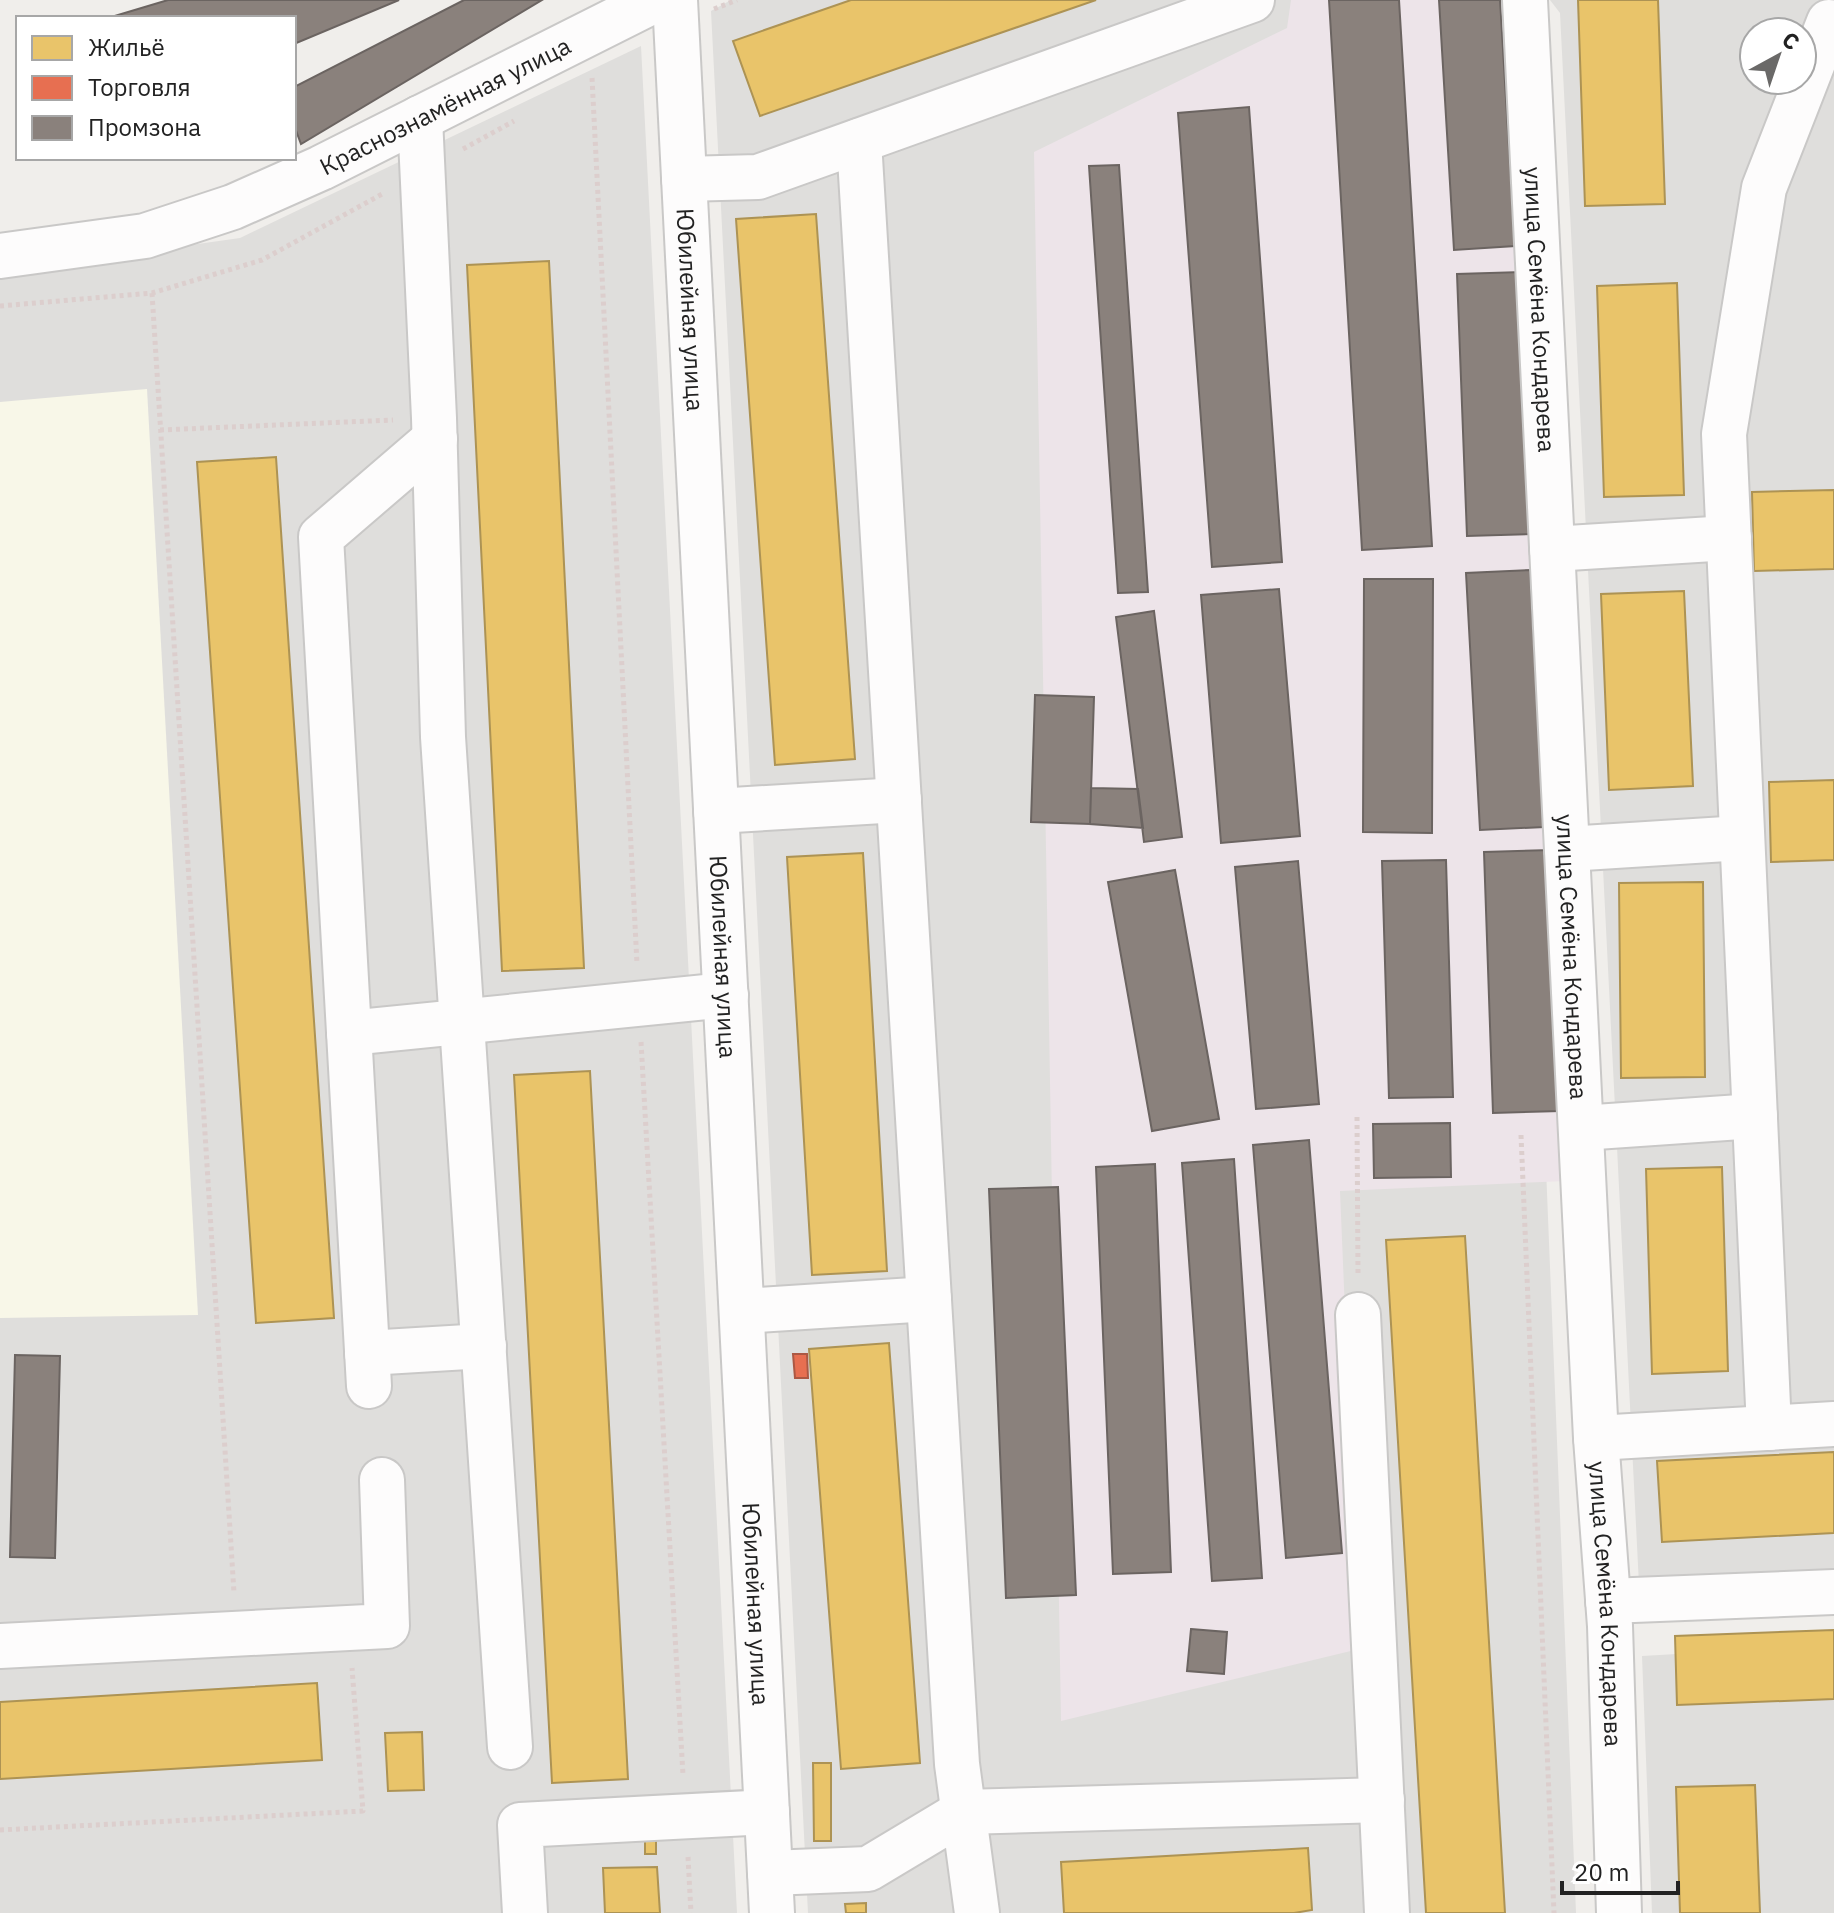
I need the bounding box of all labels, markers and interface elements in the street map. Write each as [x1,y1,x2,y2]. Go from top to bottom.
legend [16,16,296,160]
north arrow [1738,16,1818,96]
text: С [1776,25,1806,56]
street label: Краснознамённая улица [314,29,576,182]
text: Жильё [88,31,165,63]
text: Торговля [88,71,191,103]
text: Промзона [88,111,201,143]
street label: улица Семёна Кондарева [1517,166,1563,453]
street label: Юбилейная улица [670,207,712,412]
street label: улица Семёна Кондарева [1549,813,1595,1101]
street label: Юбилейная улица [702,854,745,1059]
street label: улица Семёна Кондарева [1582,1460,1630,1747]
street label: Юбилейная улица [735,1501,777,1707]
scale bar [1562,1845,1678,1895]
text: 20 m [1574,1856,1629,1888]

